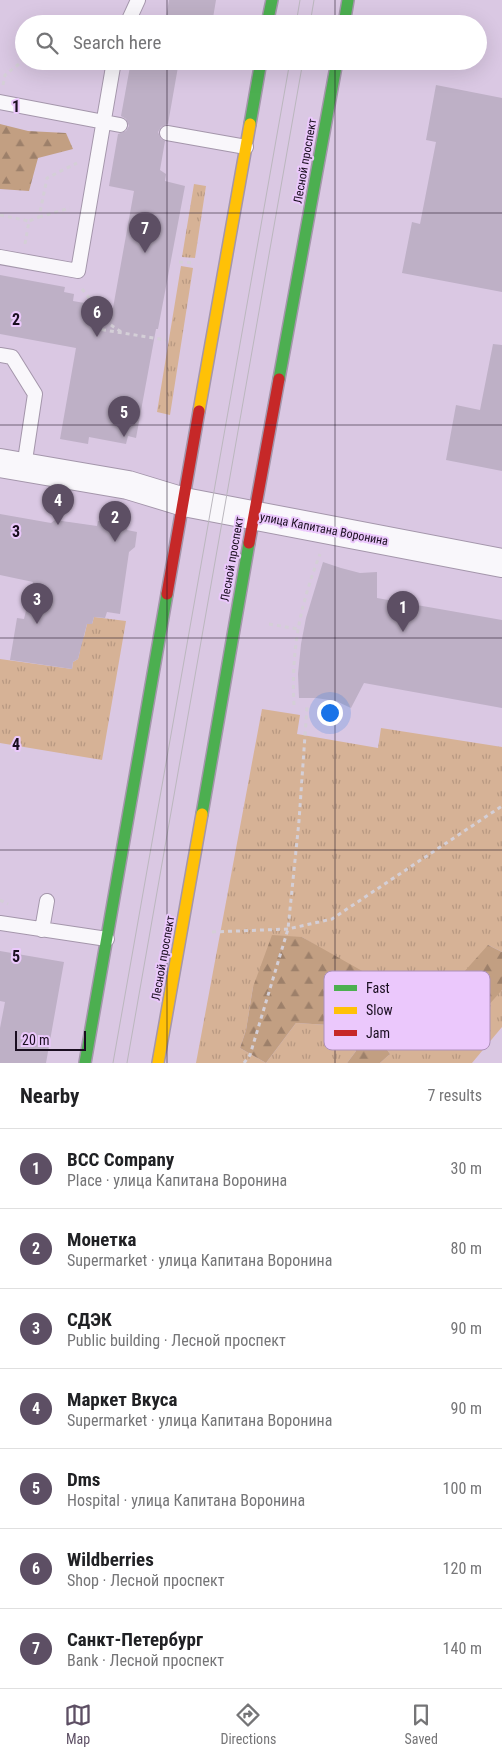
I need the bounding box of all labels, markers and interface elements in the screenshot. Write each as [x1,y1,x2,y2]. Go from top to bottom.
search box [15,15,487,70]
icon: search [33,29,61,57]
text: Search here [73,31,161,54]
text: 1 [12,97,20,116]
street label: Лесной проспект [291,118,319,204]
pin: 7 [129,212,161,253]
pin: 6 [81,296,113,337]
text: 2 [12,310,20,329]
pin: 5 [108,396,140,437]
pin: 4 [42,484,74,525]
pin: 2 [99,501,131,542]
street label: улица Капитана Воронина [259,510,390,548]
street label: Лесной проспект [218,516,246,602]
text: 3 [12,522,20,541]
pin: 3 [21,583,53,624]
pin: 1 [387,591,419,632]
your location [317,700,343,726]
text: 4 [12,735,20,754]
street label: Лесной проспект [149,915,177,1001]
text: 5 [12,947,20,966]
legend [324,971,490,1050]
text: Fast [366,980,390,996]
text: Slow [366,1002,393,1018]
text: Jam [366,1025,390,1041]
scale bar [15,1028,86,1051]
text: 20 m [22,1032,50,1048]
text: Nearby [20,1084,79,1108]
text: 7 results [427,1086,482,1105]
text: BCC Company [67,1148,174,1171]
text: 1 [32,1159,40,1178]
text: 30 m [450,1159,482,1178]
text: Place · улица Капитана Воронина [67,1171,287,1190]
text: Монетка [67,1228,136,1251]
text: 2 [32,1239,40,1258]
text: 80 m [450,1239,482,1258]
text: Supermarket · улица Капитана Воронина [67,1251,332,1270]
text: СДЭК [67,1308,112,1331]
text: 3 [32,1319,40,1338]
text: 90 m [450,1319,482,1338]
text: Public building · Лесной проспект [67,1331,286,1350]
text: Маркет Вкуса [67,1388,177,1411]
text: 4 [32,1399,40,1418]
text: 90 m [450,1399,482,1418]
text: Supermarket · улица Капитана Воронина [67,1411,332,1430]
text: Dms [67,1468,100,1491]
text: 5 [32,1479,40,1498]
text: 100 m [443,1479,482,1498]
text: Hospital · улица Капитана Воронина [67,1491,305,1510]
text: Wildberries [67,1548,154,1571]
text: 6 [32,1559,40,1578]
text: 120 m [443,1559,482,1578]
text: Shop · Лесной проспект [67,1571,225,1590]
text: Санкт-Петербург [67,1628,203,1651]
text: 7 [32,1639,40,1658]
text: 140 m [443,1639,482,1658]
text: Bank · Лесной проспект [67,1651,224,1670]
tab: Map [64,1701,92,1747]
tab: Directions [220,1701,276,1747]
tab: Saved [405,1701,438,1747]

